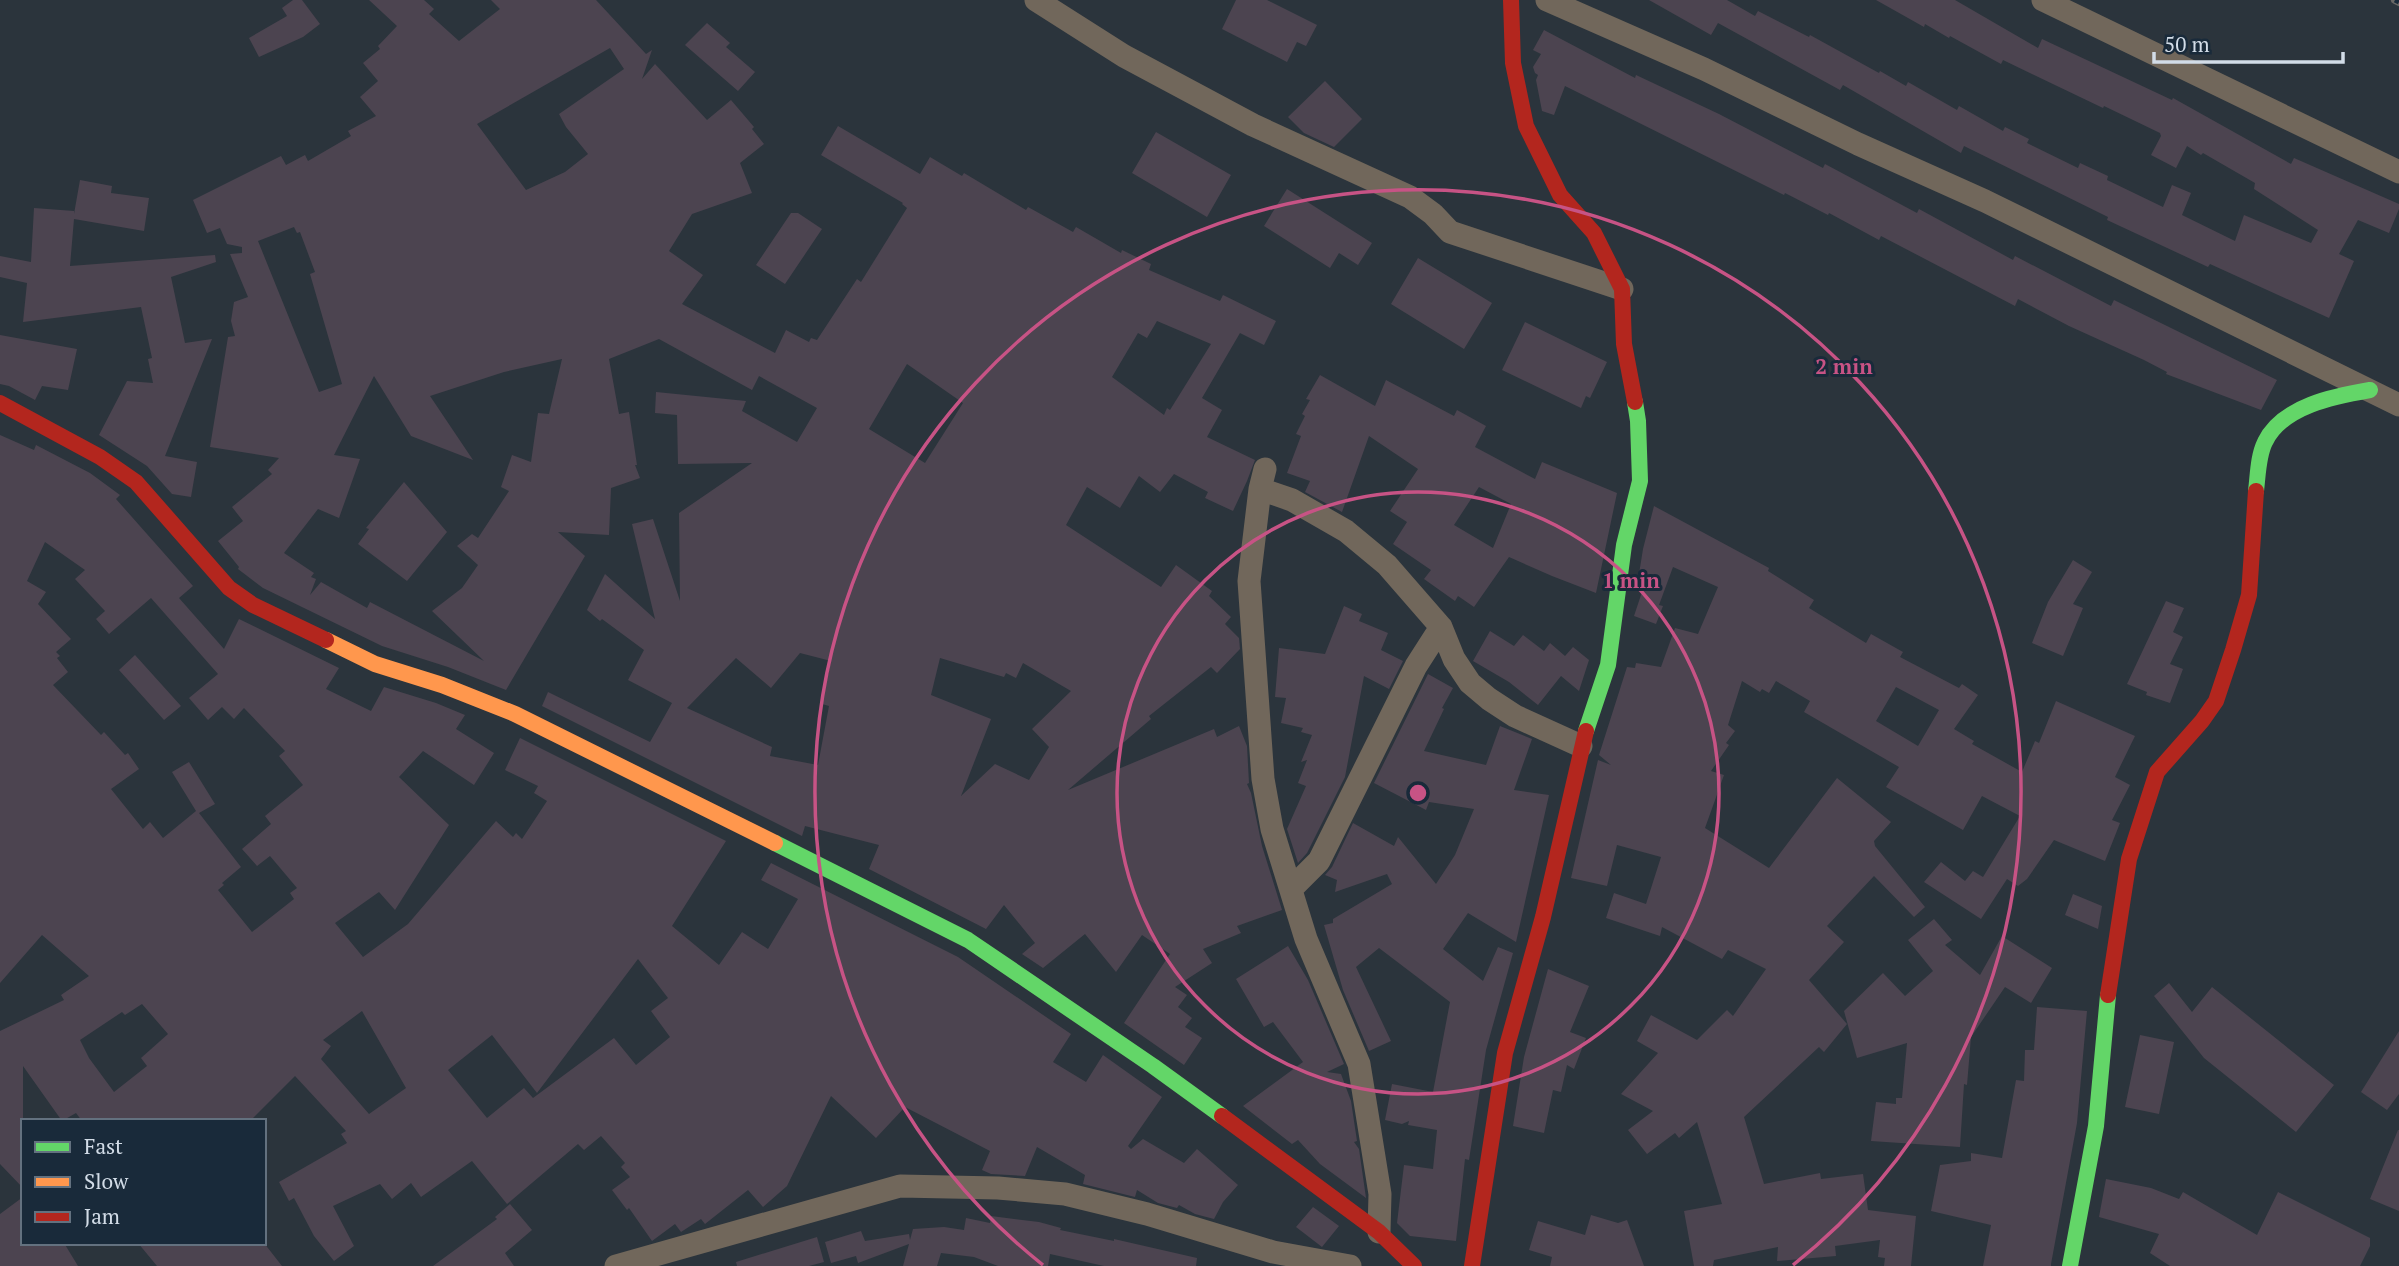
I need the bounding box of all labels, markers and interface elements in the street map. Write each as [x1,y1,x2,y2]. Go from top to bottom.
scale bar [2154,21,2343,65]
text: 50 m [2164,30,2210,58]
text: 2 min [1815,352,1873,380]
text: 1 min [1602,566,1660,594]
centre of rings [1406,781,1430,805]
legend [21,1119,266,1245]
text: Fast [84,1132,123,1160]
text: Slow [84,1167,129,1195]
text: Jam [84,1202,120,1230]

